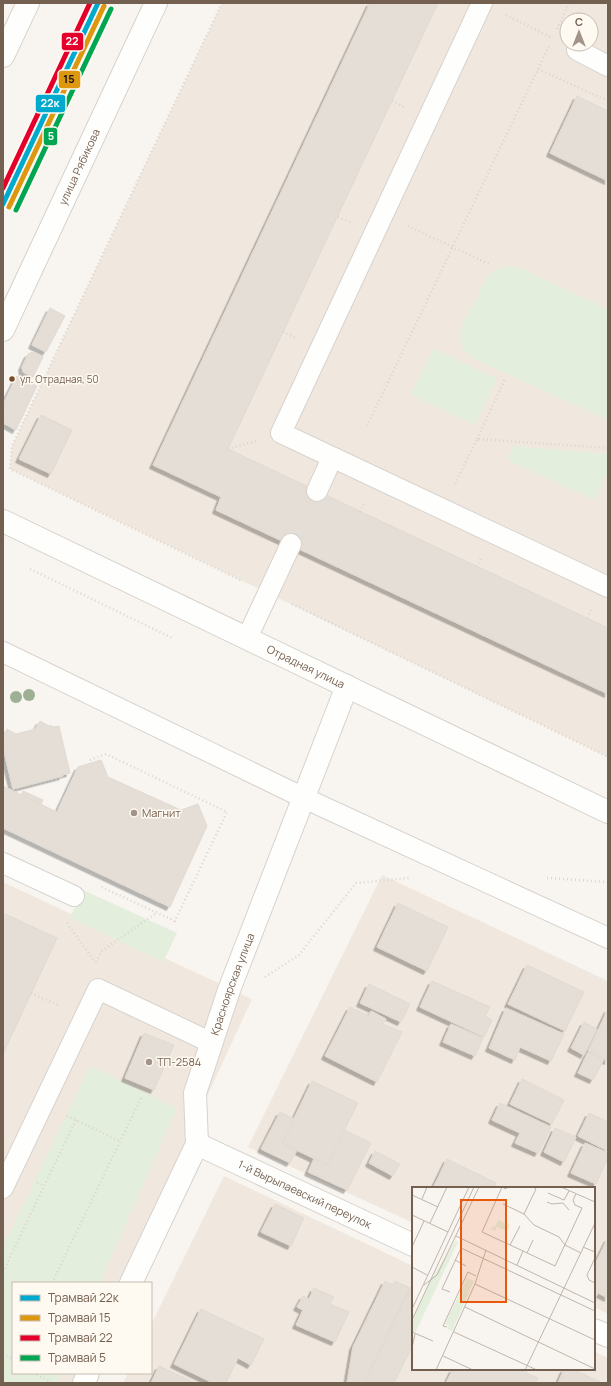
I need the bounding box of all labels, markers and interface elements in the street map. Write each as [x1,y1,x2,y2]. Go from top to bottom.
north arrow [559,12,599,52]
text: С [575,14,583,29]
line badge: 22 [61,32,84,51]
text: 22 [65,33,79,48]
line badge: 15 [58,70,81,89]
text: 15 [63,71,75,86]
line badge: 22к [35,94,66,113]
text: 22к [40,95,61,110]
street label: улица Рябикова [55,126,103,207]
line badge: 5 [43,127,58,146]
text: 5 [48,128,54,143]
place label: ул. Отрадная, 50 [20,372,99,386]
marker: ул. Отрадная, 50 [7,374,17,384]
street label: Отрадная улица [265,641,347,691]
place label: Магнит [142,805,181,820]
marker: Магнит [129,808,139,818]
street label: Красноярская улица [207,931,257,1037]
place label: ТП-2584 [157,1054,201,1069]
marker: ТП-2584 [144,1057,154,1067]
street label: 1-й Вырыпаевский переулок [236,1156,375,1232]
inset map [412,1187,595,1370]
legend [12,1282,152,1374]
text: Трамвай 22к [48,1289,120,1306]
text: Трамвай 15 [48,1309,111,1326]
text: Трамвай 22 [48,1329,113,1346]
text: Трамвай 5 [48,1349,106,1366]

